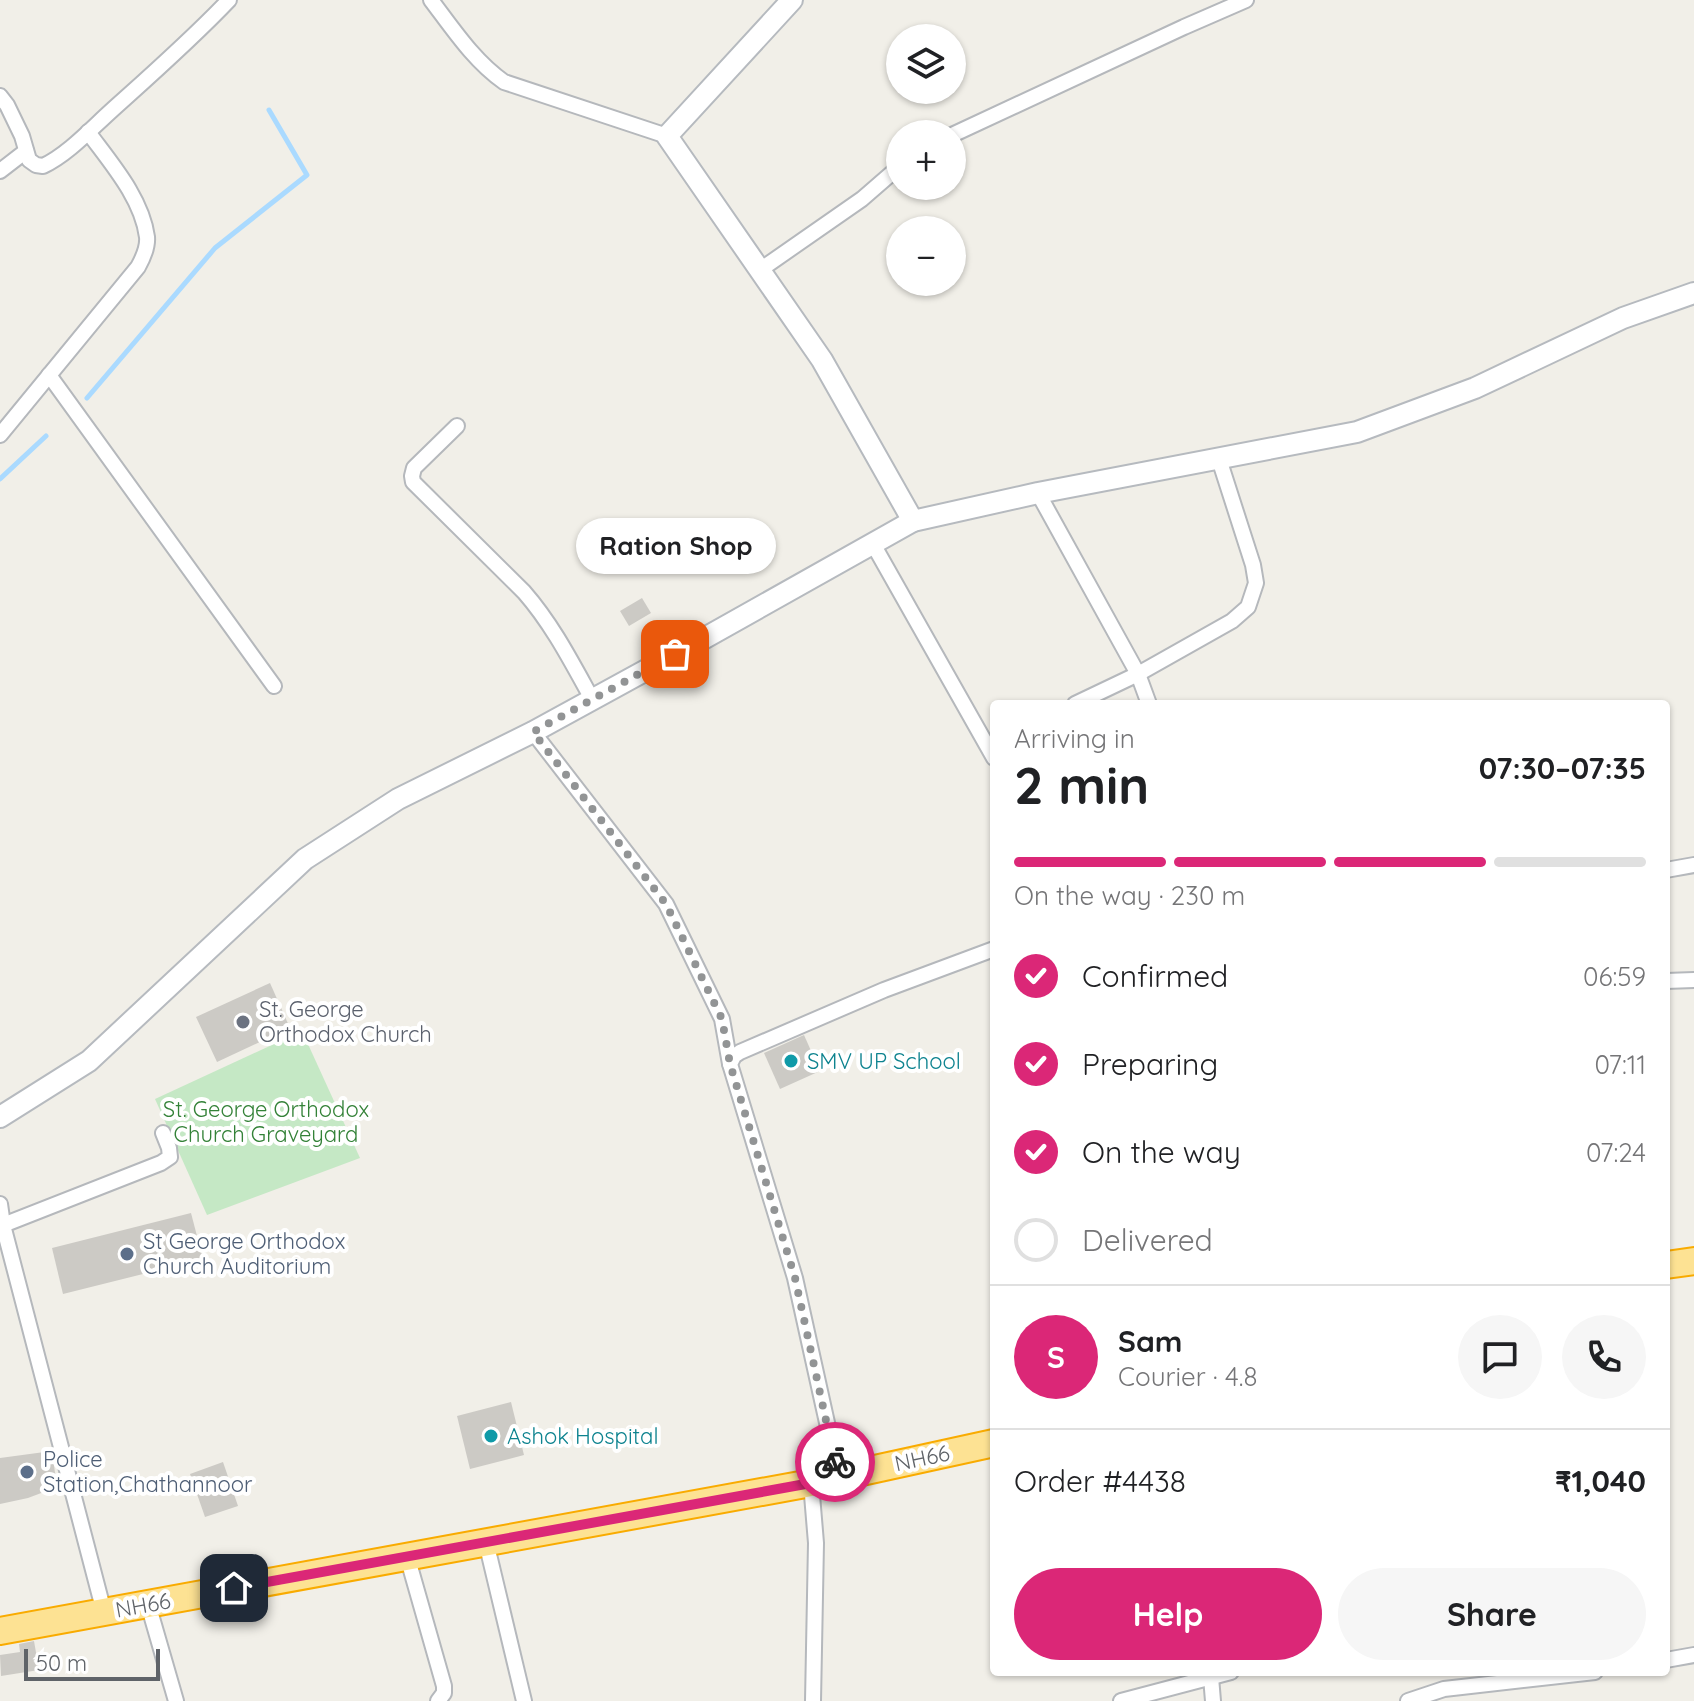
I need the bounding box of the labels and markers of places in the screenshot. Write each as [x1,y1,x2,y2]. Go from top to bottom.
callout: Ration Shop [575,518,775,574]
pin [641,620,709,688]
place label: St. George Orthodox Church [259,995,432,1048]
marker: St. George Orthodox Church [234,1013,252,1031]
place label: SMV UP School [807,1047,961,1075]
marker: SMV UP School [782,1052,800,1070]
place label: St George Orthodox Church Auditorium [143,1227,345,1280]
marker: St George Orthodox Church Auditorium [118,1245,136,1263]
place label: Ashok Hospital [507,1422,658,1450]
marker: Ashok Hospital [482,1427,500,1445]
place label: Police Station,Chathannoor [43,1445,253,1498]
marker: Police Station,Chathannoor [18,1463,36,1481]
pin [200,1554,268,1622]

